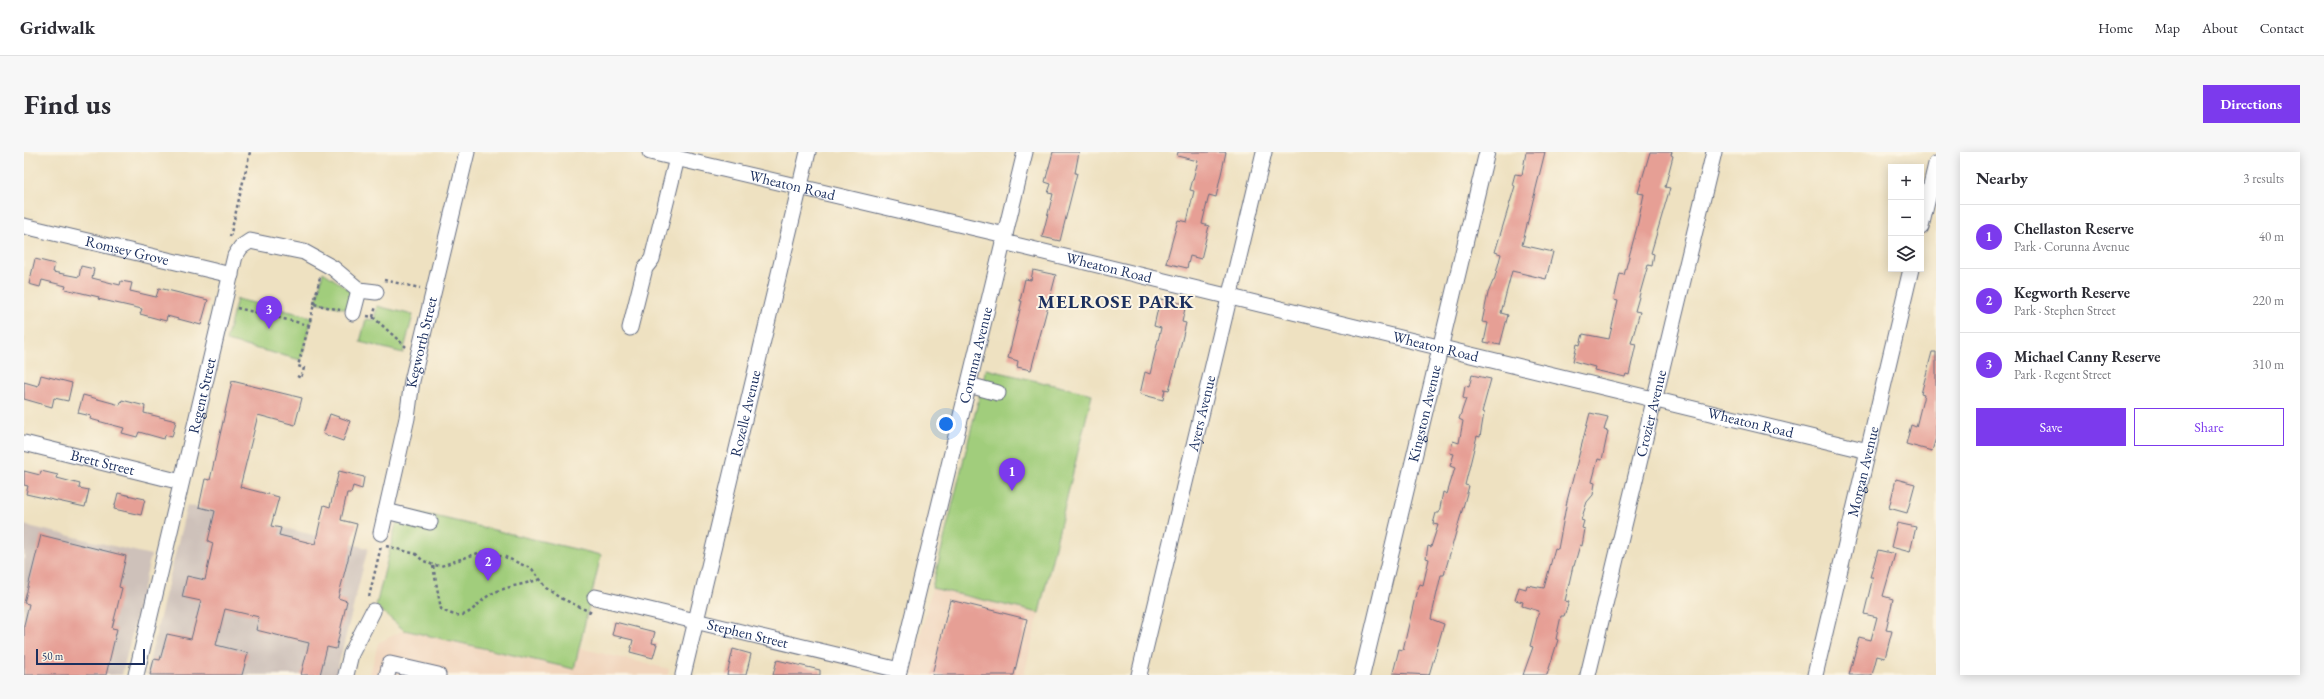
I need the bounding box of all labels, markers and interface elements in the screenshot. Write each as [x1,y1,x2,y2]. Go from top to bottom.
text: Gridwalk [20,15,95,40]
text: Home [2098,19,2133,37]
text: Map [2155,19,2180,37]
text: About [2202,19,2238,37]
text: Contact [2260,19,2304,37]
button: Directions [2203,85,2300,123]
text: Find us [24,86,111,122]
map controls [1888,164,1924,272]
button: + [1888,164,1924,200]
street label: Wheaton Road [747,165,838,204]
text: Nearby [1976,167,2028,189]
text: 3 results [2243,170,2284,187]
button: − [1888,200,1924,236]
text: Chellaston Reserve [2014,219,2134,238]
text: 1 [1986,228,1992,245]
text: 40 m [2259,228,2284,245]
street label: Romsey Grove [84,231,171,269]
button: layers [1888,236,1924,272]
text: Park · Corunna Avenue [2014,238,2130,255]
street label: Wheaton Road [1064,248,1154,287]
text: Kegworth Reserve [2014,283,2130,302]
district label: MELROSE PARK [1038,289,1195,314]
text: 2 [1986,292,1992,309]
text: 220 m [2253,292,2284,309]
street label: Kegworth Street [401,294,441,389]
pin: 3 [256,296,282,329]
text: Park · Stephen Street [2014,302,2116,319]
street label: Corunna Avenue [954,305,996,406]
street label: Wheaton Road [1391,326,1481,366]
text: Michael Canny Reserve [2014,347,2160,366]
street label: Regent Street [183,355,220,436]
text: 3 [1986,356,1992,373]
text: 310 m [2253,356,2284,373]
street label: Kingston Avenue [1403,363,1445,464]
text: Park · Regent Street [2014,366,2111,383]
street label: Rozelle Avenue [726,368,765,459]
street label: Crozier Avenue [1631,368,1670,459]
street label: Ayers Avenue [1183,373,1219,454]
street label: Wheaton Road [1706,403,1796,442]
button: Save [1976,408,2126,446]
button: Share [2134,408,2284,446]
your location [936,414,956,434]
street label: Morgan Avenue [1843,424,1882,519]
street label: Brett Street [69,445,137,479]
pin: 1 [999,458,1025,491]
pin: 2 [475,548,501,581]
street label: Stephen Street [705,614,790,652]
scale bar [36,647,145,666]
text: 50 m [42,649,63,663]

